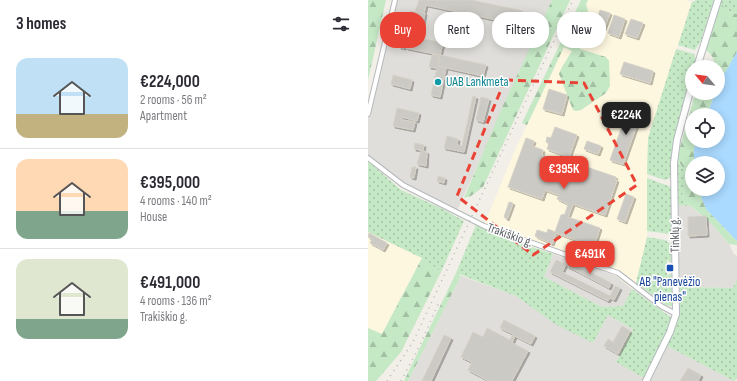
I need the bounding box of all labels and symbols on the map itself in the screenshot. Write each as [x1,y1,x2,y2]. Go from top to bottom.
north arrow [685,60,725,100]
place label: UAB Lankmeta [446,74,509,90]
marker: UAB Lankmeta [433,77,443,87]
pin: €224K [598,102,654,136]
pin: €395K [536,156,592,190]
street label: Tinklų g. [667,217,683,253]
street label: Trakiškio g. [485,219,535,251]
pin: €491K [562,241,618,275]
marker: AB "Panevėžio pienas" [665,263,675,273]
place label: AB "Panevėžio pienas" [639,274,700,305]

